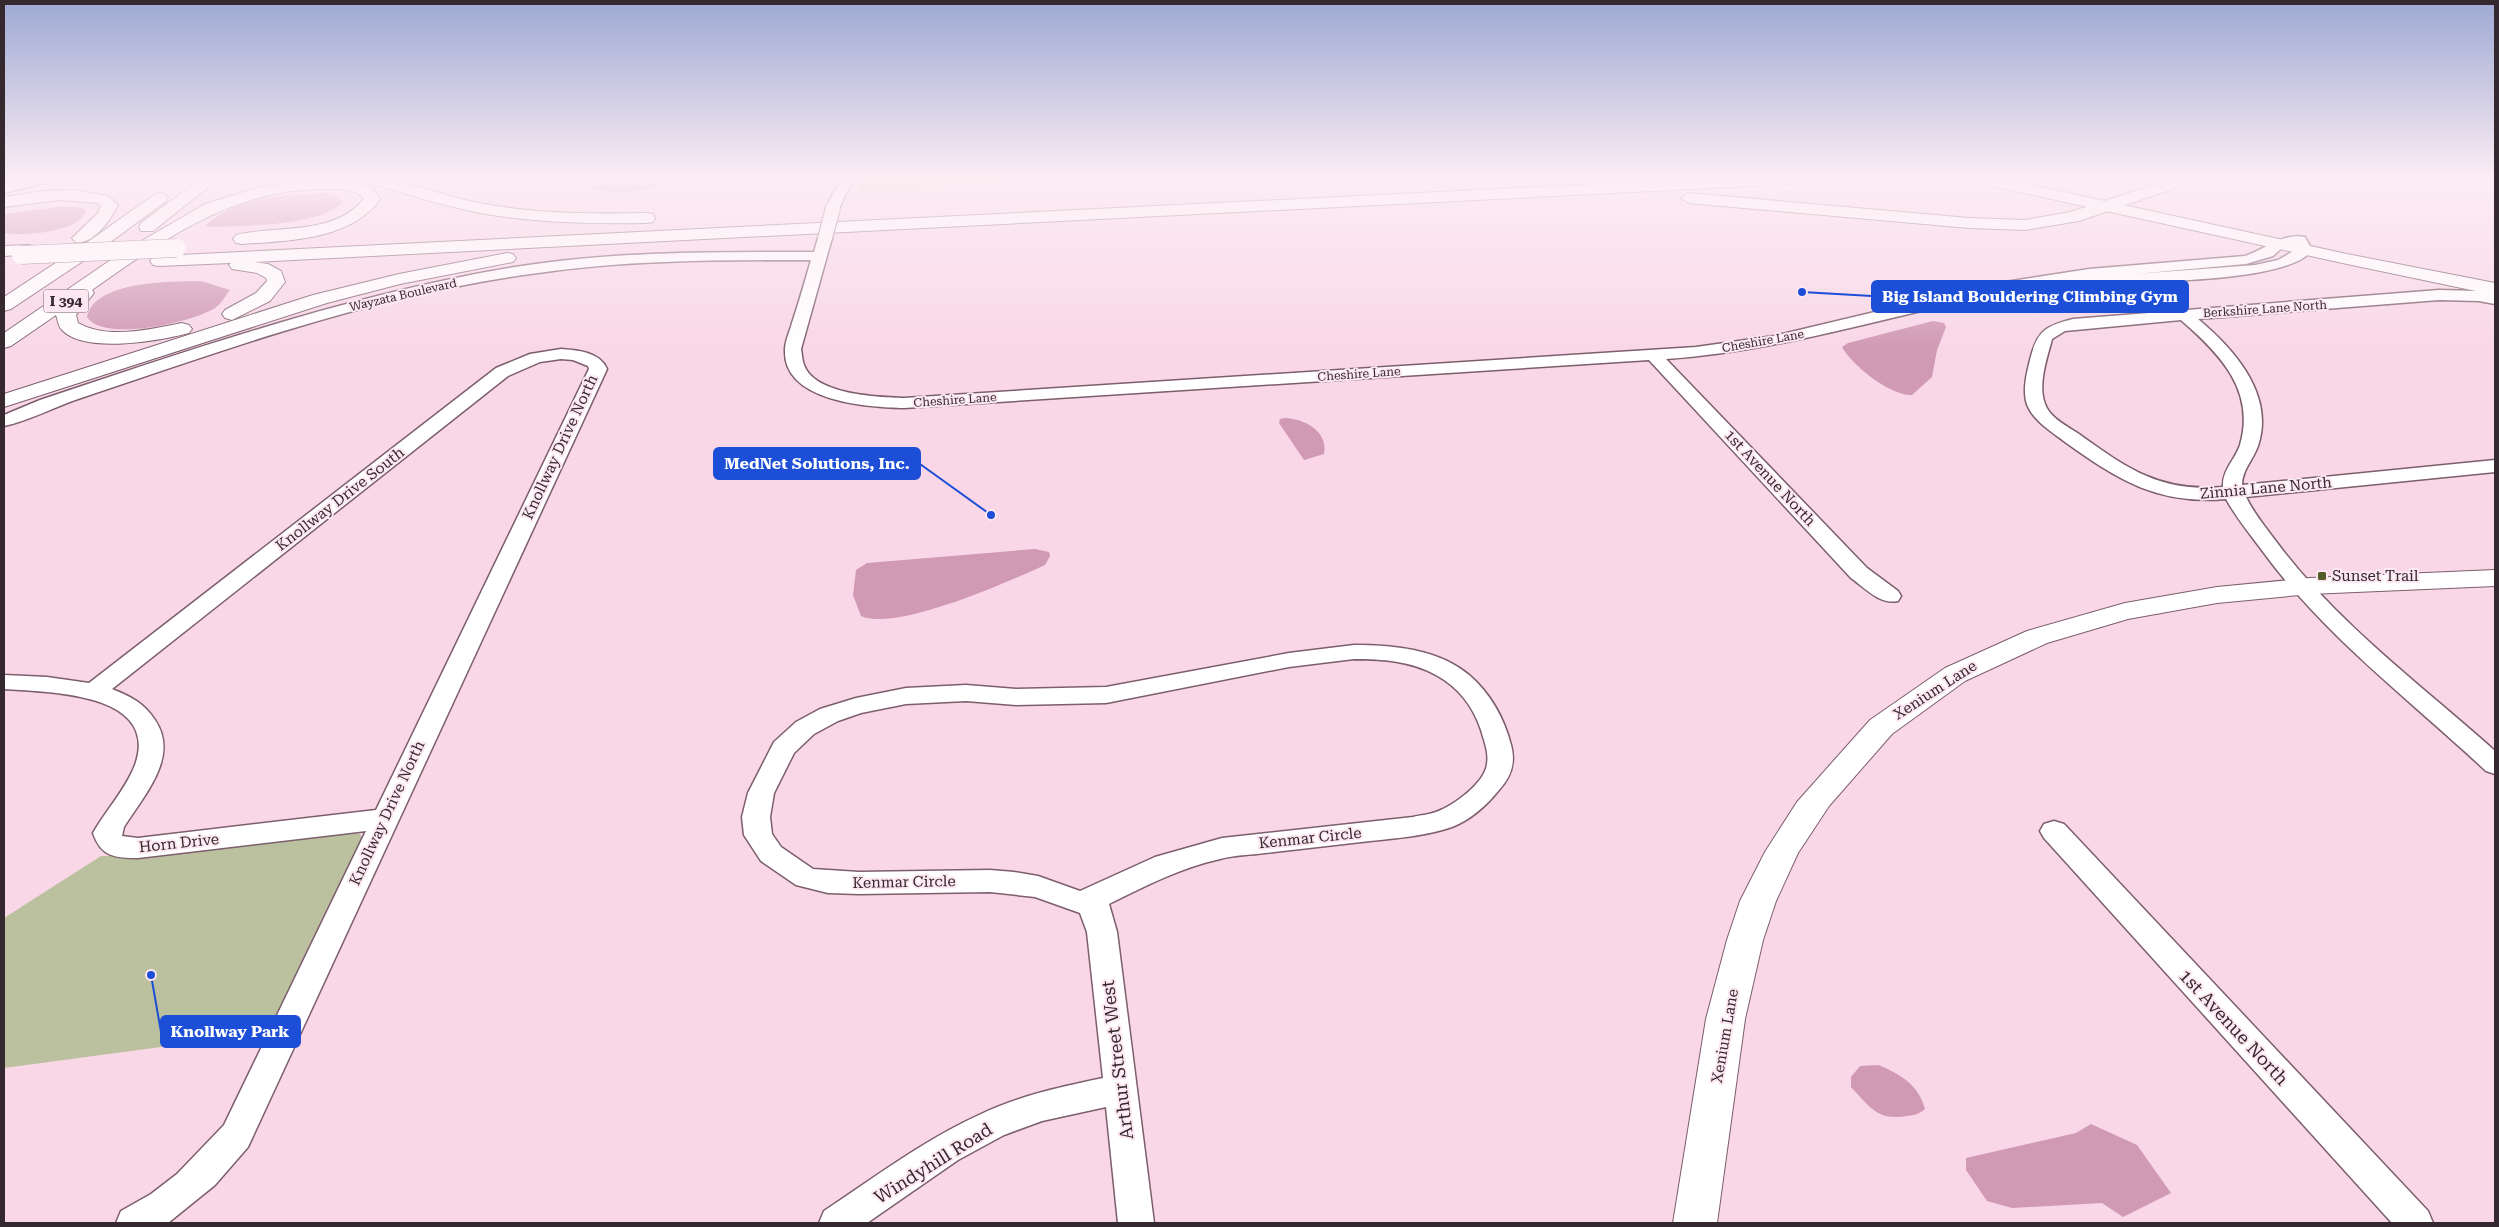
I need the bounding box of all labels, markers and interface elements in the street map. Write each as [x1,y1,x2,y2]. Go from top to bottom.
street label: Wayzata Boulevard [348,276,458,314]
callout: Big Island Bouldering Climbing Gym [1872,281,2188,312]
text: Big Island Bouldering Climbing Gym [1882,287,2179,306]
road number: I 394 [44,290,88,312]
street label: Berkshire Lane North [2202,298,2328,320]
street label: Cheshire Lane [1721,327,1806,355]
street label: Cheshire Lane [1317,364,1401,384]
street label: Knollway Drive North [519,372,602,522]
street label: Cheshire Lane [913,390,997,410]
street label: 1st Avenue North [1721,426,1819,530]
street label: Knollway Drive South [272,443,408,555]
callout: MedNet Solutions, Inc. [714,448,920,479]
text: MedNet Solutions, Inc. [724,454,910,473]
street label: Zinnia Lane North [2199,473,2333,503]
place label: Sunset Trail [2332,567,2419,585]
marker: Sunset Trail [2316,570,2328,582]
street label: Xenium Lane [1890,656,1980,724]
street label: Knollway Drive North [346,738,429,888]
street label: Kenmar Circle [1258,824,1362,852]
street label: Horn Drive [138,830,220,856]
street label: Kenmar Circle [852,872,956,892]
street label: 1st Avenue North [2175,965,2293,1089]
street label: Arthur Street West [1097,979,1137,1141]
street label: Xenium Lane [1708,987,1742,1085]
callout: Knollway Park [161,1016,300,1047]
text: Knollway Park [171,1022,289,1041]
street label: Windyhill Road [870,1118,996,1208]

